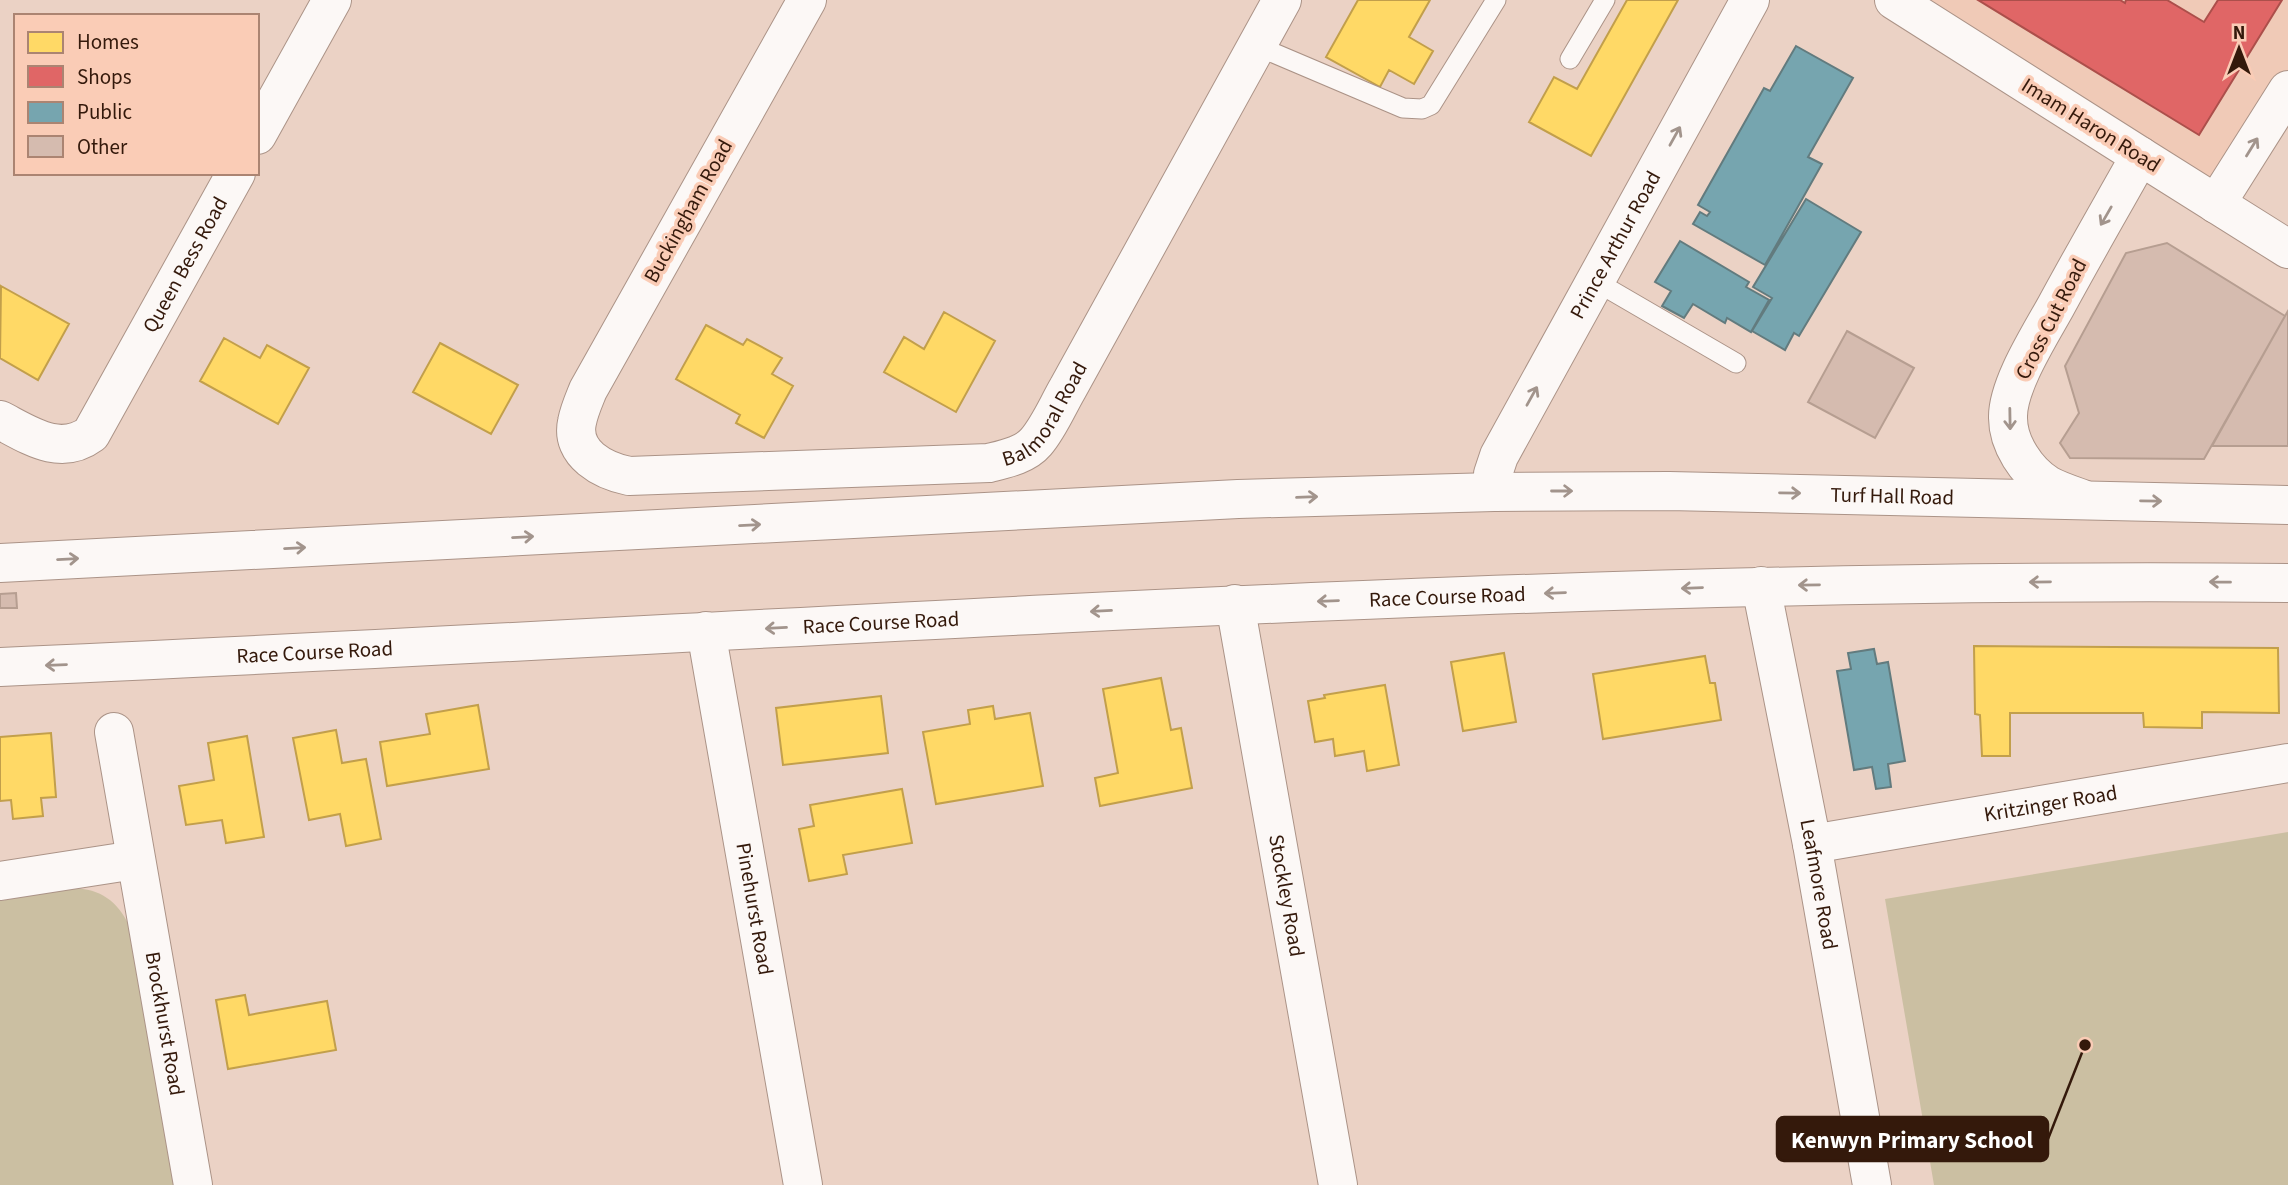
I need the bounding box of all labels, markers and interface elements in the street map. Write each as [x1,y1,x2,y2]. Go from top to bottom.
legend [14,14,259,175]
north arrow [2204,14,2274,84]
text: N [2233,20,2245,47]
text: Homes [77,27,139,57]
text: Shops [77,62,132,92]
street label: Imam Haron Road [2016,70,2166,180]
text: Public [77,97,132,127]
one-way arrow [1668,126,1682,146]
text: Other [77,132,128,162]
street label: Buckingham Road [636,134,740,288]
one-way arrow [2246,138,2260,158]
street label: Prince Arthur Road [1562,165,1668,324]
street label: Queen Bess Road [135,191,235,338]
one-way arrow [2099,205,2113,225]
street label: Cross Cut Road [2008,253,2094,385]
street label: Balmoral Road [998,356,1095,474]
one-way arrow [1526,386,1539,407]
one-way arrow [2003,407,2016,430]
street label: Turf Hall Road [1830,480,1954,512]
one-way arrow [1551,485,1574,498]
one-way arrow [1778,486,1801,500]
one-way arrow [1295,491,1318,504]
one-way arrow [2139,494,2162,508]
one-way arrow [738,519,761,532]
one-way arrow [511,530,534,543]
one-way arrow [284,541,306,554]
one-way arrow [56,553,79,566]
one-way arrow [2029,575,2052,589]
one-way arrow [2209,575,2232,589]
one-way arrow [1798,578,1821,592]
street label: Race Course Road [1368,579,1526,615]
one-way arrow [1681,581,1704,595]
one-way arrow [1544,586,1567,599]
one-way arrow [1317,594,1340,607]
street label: Race Course Road [802,604,960,642]
one-way arrow [1090,605,1112,618]
one-way arrow [764,621,787,634]
street label: Race Course Road [236,633,394,671]
one-way arrow [45,658,68,671]
street label: Kritzinger Road [1982,777,2119,829]
street label: Leafmore Road [1792,816,1845,952]
street label: Stockley Road [1261,832,1312,959]
street label: Pinehurst Road [728,840,781,977]
street label: Brockhurst Road [138,949,192,1098]
callout: Kenwyn Primary School [1777,1117,2048,1161]
text: Kenwyn Primary School [1791,1124,2033,1157]

